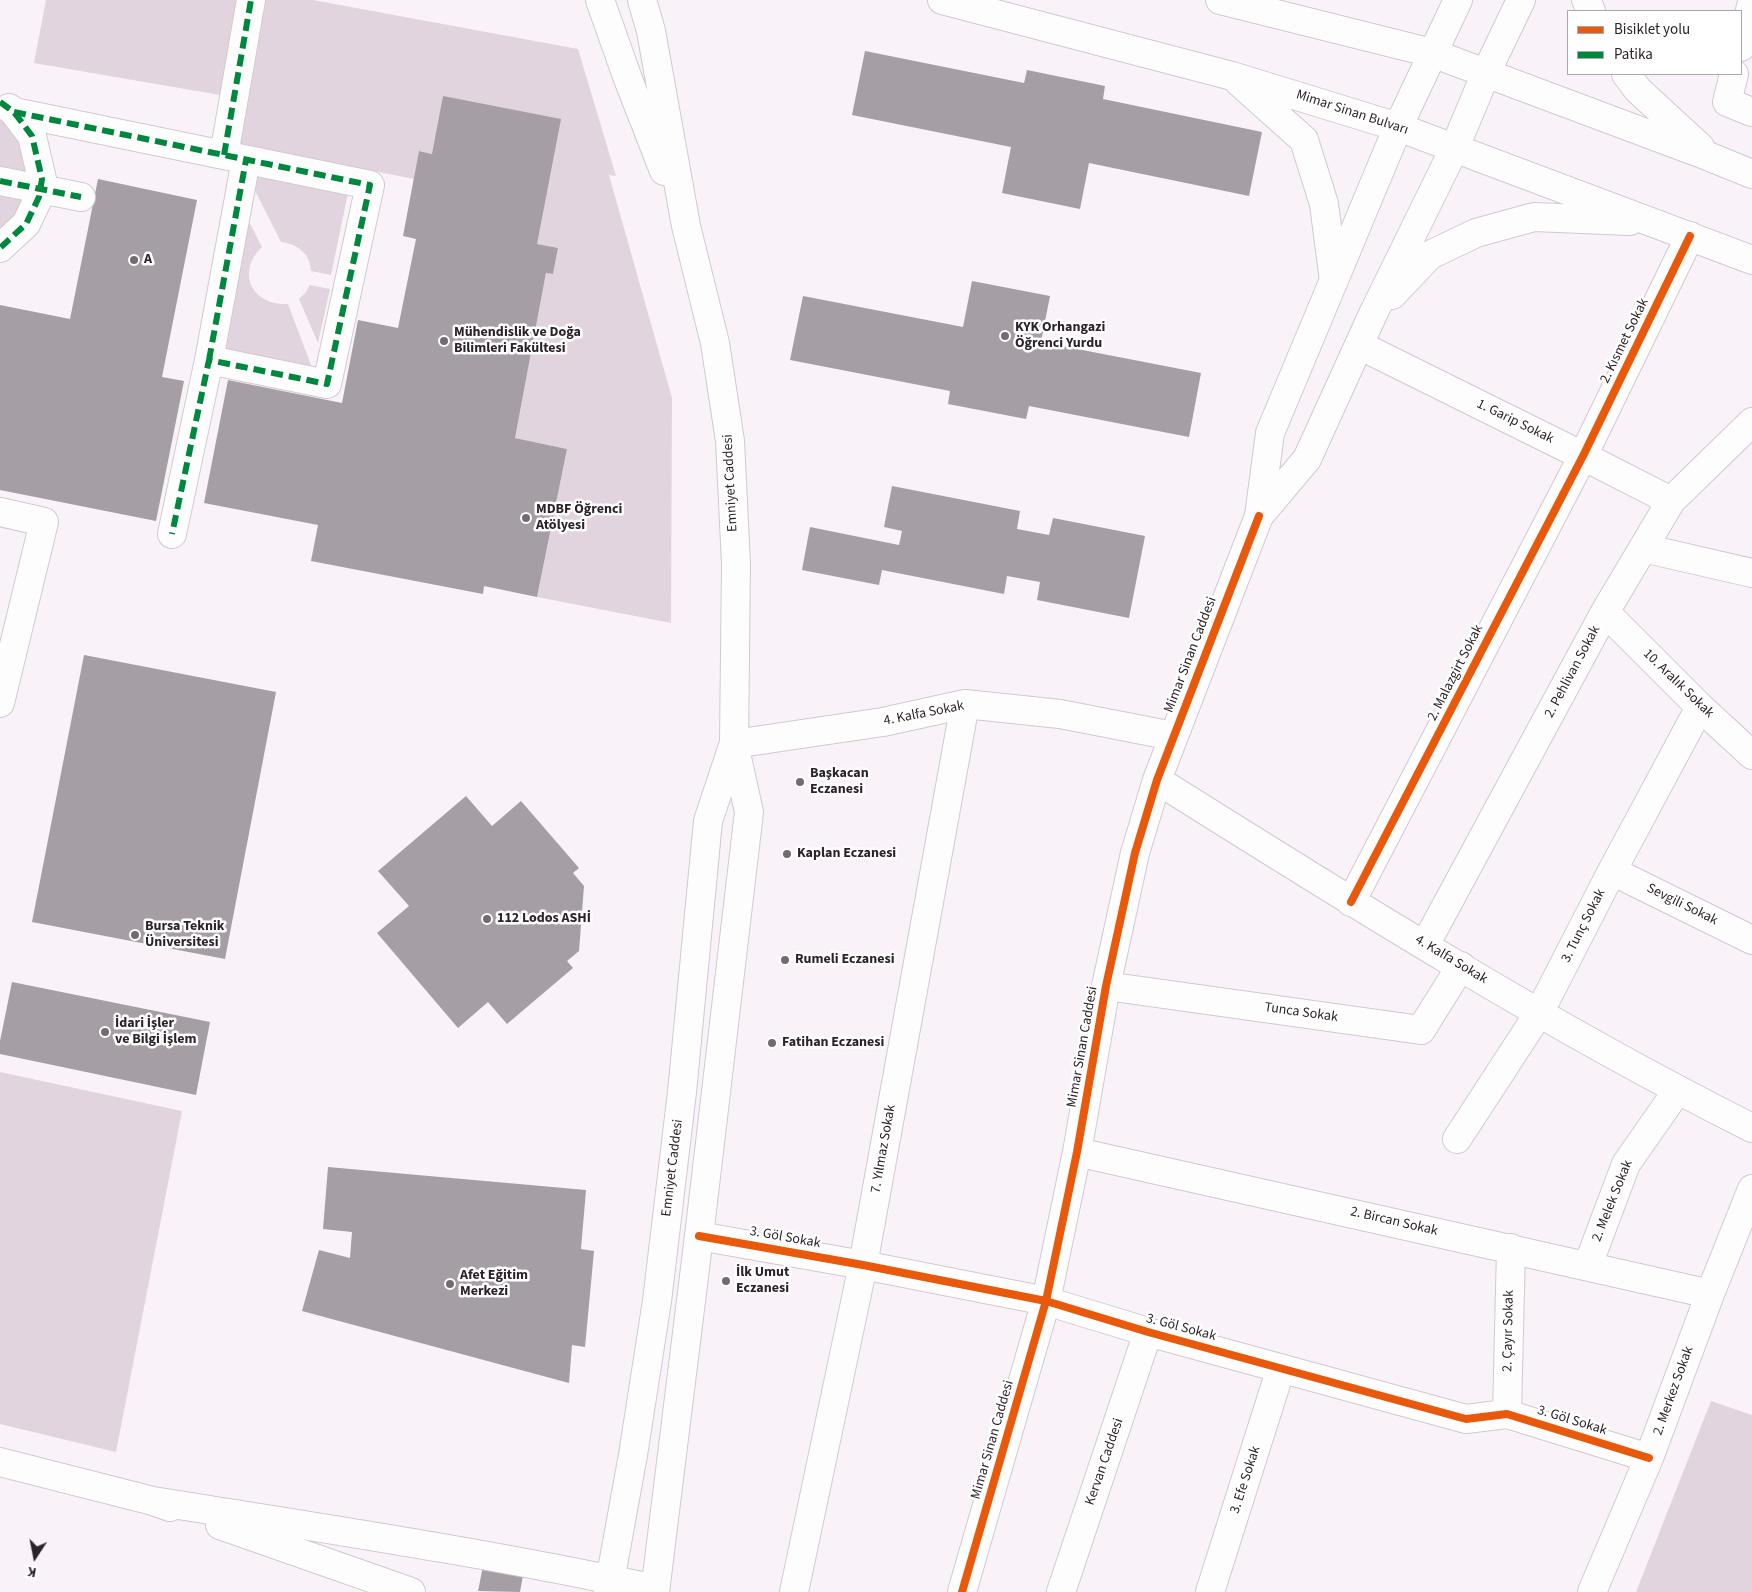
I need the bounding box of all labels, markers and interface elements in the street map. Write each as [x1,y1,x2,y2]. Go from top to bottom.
legend [1567,10,1742,75]
text: Bisiklet yolu [1614,19,1690,40]
text: Patika [1614,44,1653,65]
street label: Mimar Sinan Bulvarı [1294,87,1410,139]
place label: A [144,252,152,268]
marker: A [128,254,140,266]
street label: 2. Kısmet Sokak [1597,296,1653,386]
place label: KYK Orhangazi Öğrenci Yurdu [1015,320,1105,352]
place label: Mühendislik ve Doğa Bilimleri Fakültesi [454,325,581,358]
marker: KYK Orhangazi Öğrenci Yurdu [999,330,1011,342]
marker: Mühendislik ve Doğa Bilimleri Fakültesi [438,335,450,347]
street label: 1. Garip Sokak [1474,396,1556,448]
street label: Emniyet Caddesi [720,434,742,532]
place label: MDBF Öğrenci Atölyesi [536,502,622,534]
marker: MDBF Öğrenci Atölyesi [520,512,532,524]
street label: Mimar Sinan Caddesi [1161,595,1221,715]
street label: 2. Malazgirt Sokak [1425,622,1487,724]
street label: 2. Pehlivan Sokak [1542,623,1604,721]
street label: 10. Aralık Sokak [1639,646,1717,722]
street label: 4. Kalfa Sokak [882,698,966,730]
place label: Başkacan Eczanesi [810,766,869,799]
marker: Başkacan Eczanesi [794,776,806,788]
place label: Kaplan Eczanesi [797,846,896,862]
marker: Kaplan Eczanesi [781,848,793,860]
street label: Sevgili Sokak [1644,881,1720,929]
street label: 3. Tunç Sokak [1558,886,1610,966]
place label: 112 Lodos ASHİ [497,911,591,927]
marker: 112 Lodos ASHİ [481,913,493,925]
place label: Bursa Teknik Üniversitesi [145,919,224,952]
marker: Bursa Teknik Üniversitesi [129,929,141,941]
street label: 4. Kalfa Sokak [1412,932,1490,988]
place label: Rumeli Eczanesi [795,952,894,968]
marker: Rumeli Eczanesi [779,954,791,966]
street label: Mimar Sinan Caddesi [1064,985,1102,1109]
street label: Tunca Sokak [1263,1000,1339,1026]
place label: İdari İşler ve Bilgi İşlem [115,1016,196,1048]
marker: İdari İşler ve Bilgi İşlem [99,1026,111,1038]
place label: Fatihan Eczanesi [782,1035,884,1051]
marker: Fatihan Eczanesi [766,1037,778,1049]
street label: 7. Yılmaz Sokak [868,1103,900,1195]
street label: Emniyet Caddesi [659,1118,687,1218]
street label: 2. Melek Sokak [1589,1158,1637,1244]
street label: 2. Bircan Sokak [1349,1204,1439,1240]
street label: 3. Göl Sokak [748,1224,822,1252]
place label: İlk Umut Eczanesi [736,1265,789,1298]
place label: Afet Eğitim Merkezi [460,1268,528,1300]
marker: İlk Umut Eczanesi [720,1275,732,1287]
marker: Afet Eğitim Merkezi [444,1278,456,1290]
street label: 2. Çayır Sokak [1500,1290,1518,1372]
street label: 3. Göl Sokak [1144,1311,1218,1345]
street label: 2. Merkez Sokak [1650,1344,1698,1438]
street label: Mimar Sinan Caddesi [968,1379,1018,1501]
street label: 3. Göl Sokak [1535,1402,1609,1440]
street label: Kervan Caddesi [1082,1416,1128,1508]
street label: 3. Efe Sokak [1227,1444,1265,1516]
north arrow [10,1532,60,1582]
text: K [26,1561,38,1582]

